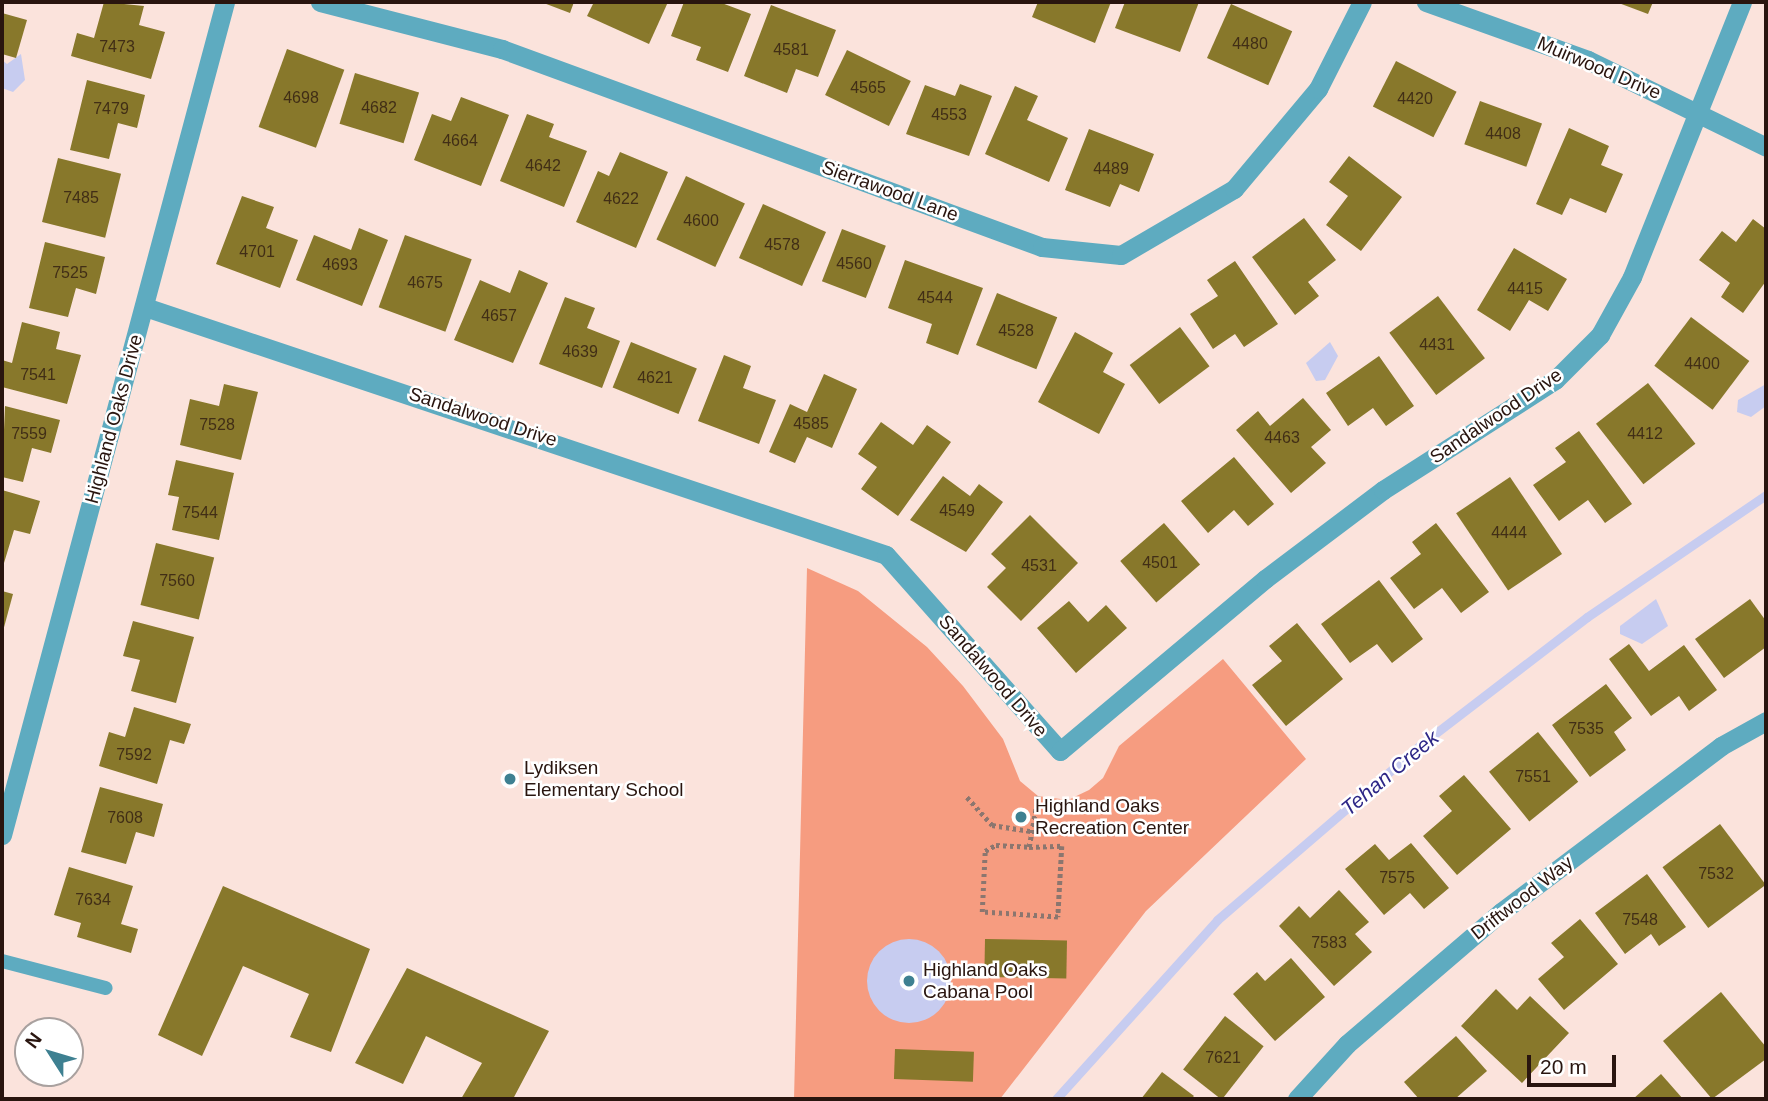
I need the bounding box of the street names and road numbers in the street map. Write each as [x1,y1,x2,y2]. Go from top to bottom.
street label: Muirwood Drive [1534,32,1664,104]
street label: Sierrawood Lane [819,156,961,226]
street label: Highland Oaks Drive [80,332,148,506]
street label: Sandalwood Drive [1426,363,1566,469]
street label: Sandalwood Drive [406,382,560,452]
street label: Sandalwood Drive [934,610,1052,742]
street label: Driftwood Way [1467,851,1577,945]

